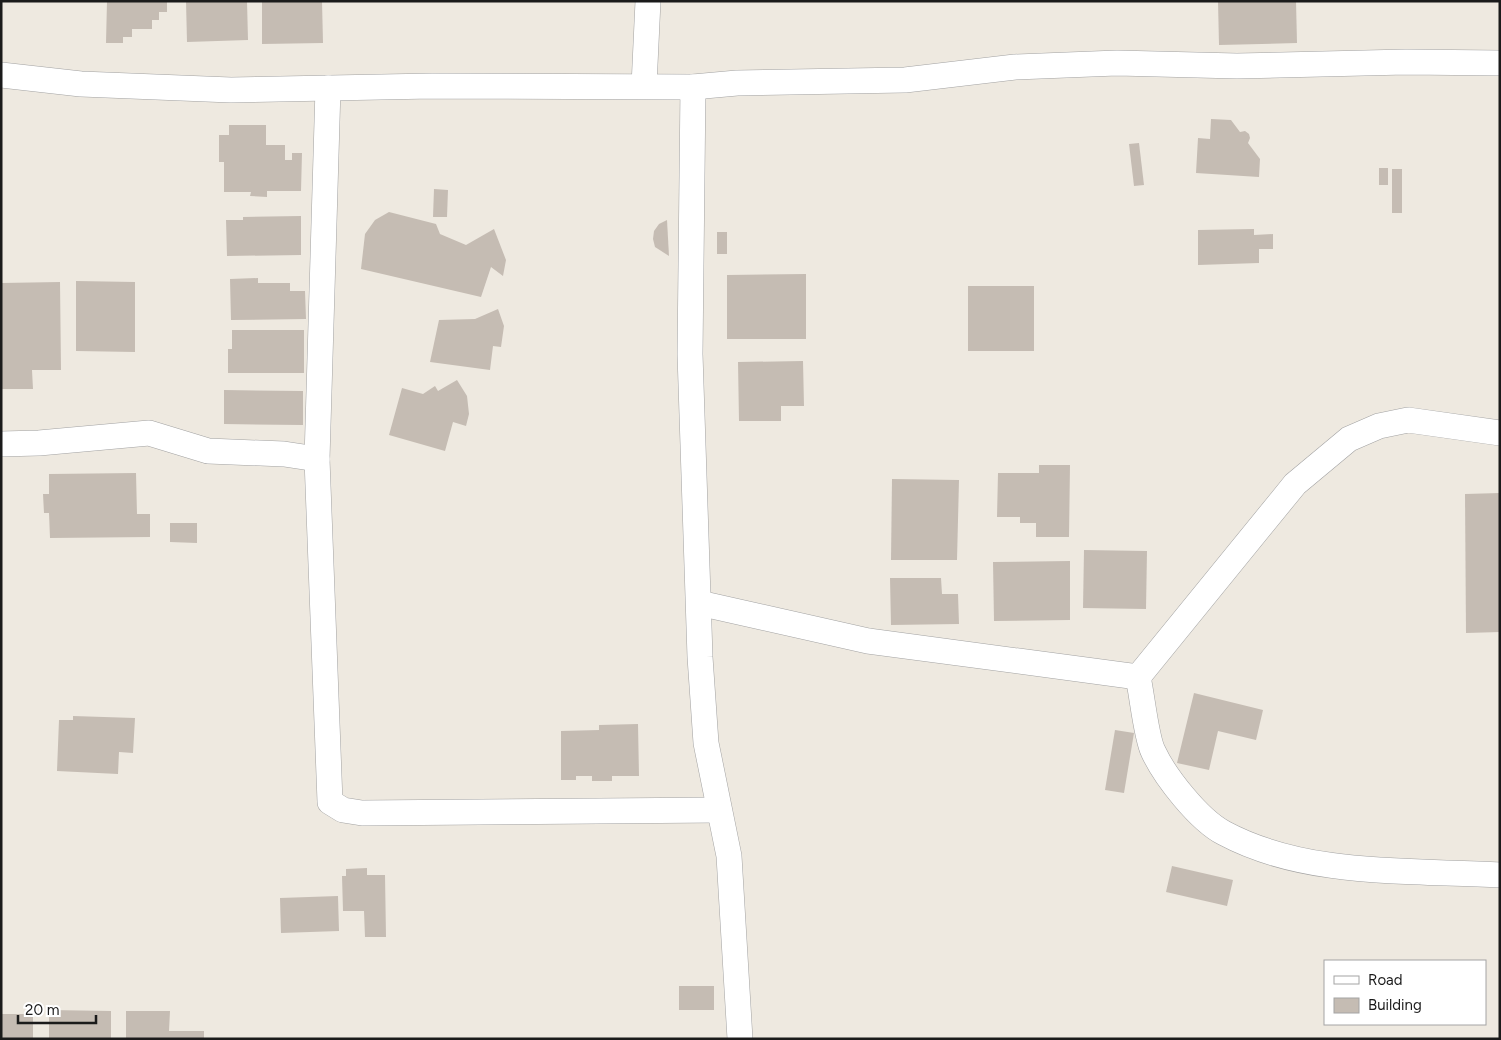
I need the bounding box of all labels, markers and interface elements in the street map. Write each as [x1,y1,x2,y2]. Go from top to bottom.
legend [1324,960,1486,1025]
text: Road [1368,971,1403,989]
scale bar [18,992,95,1024]
text: Building [1368,996,1422,1014]
text: 20 m [25,1001,59,1019]

